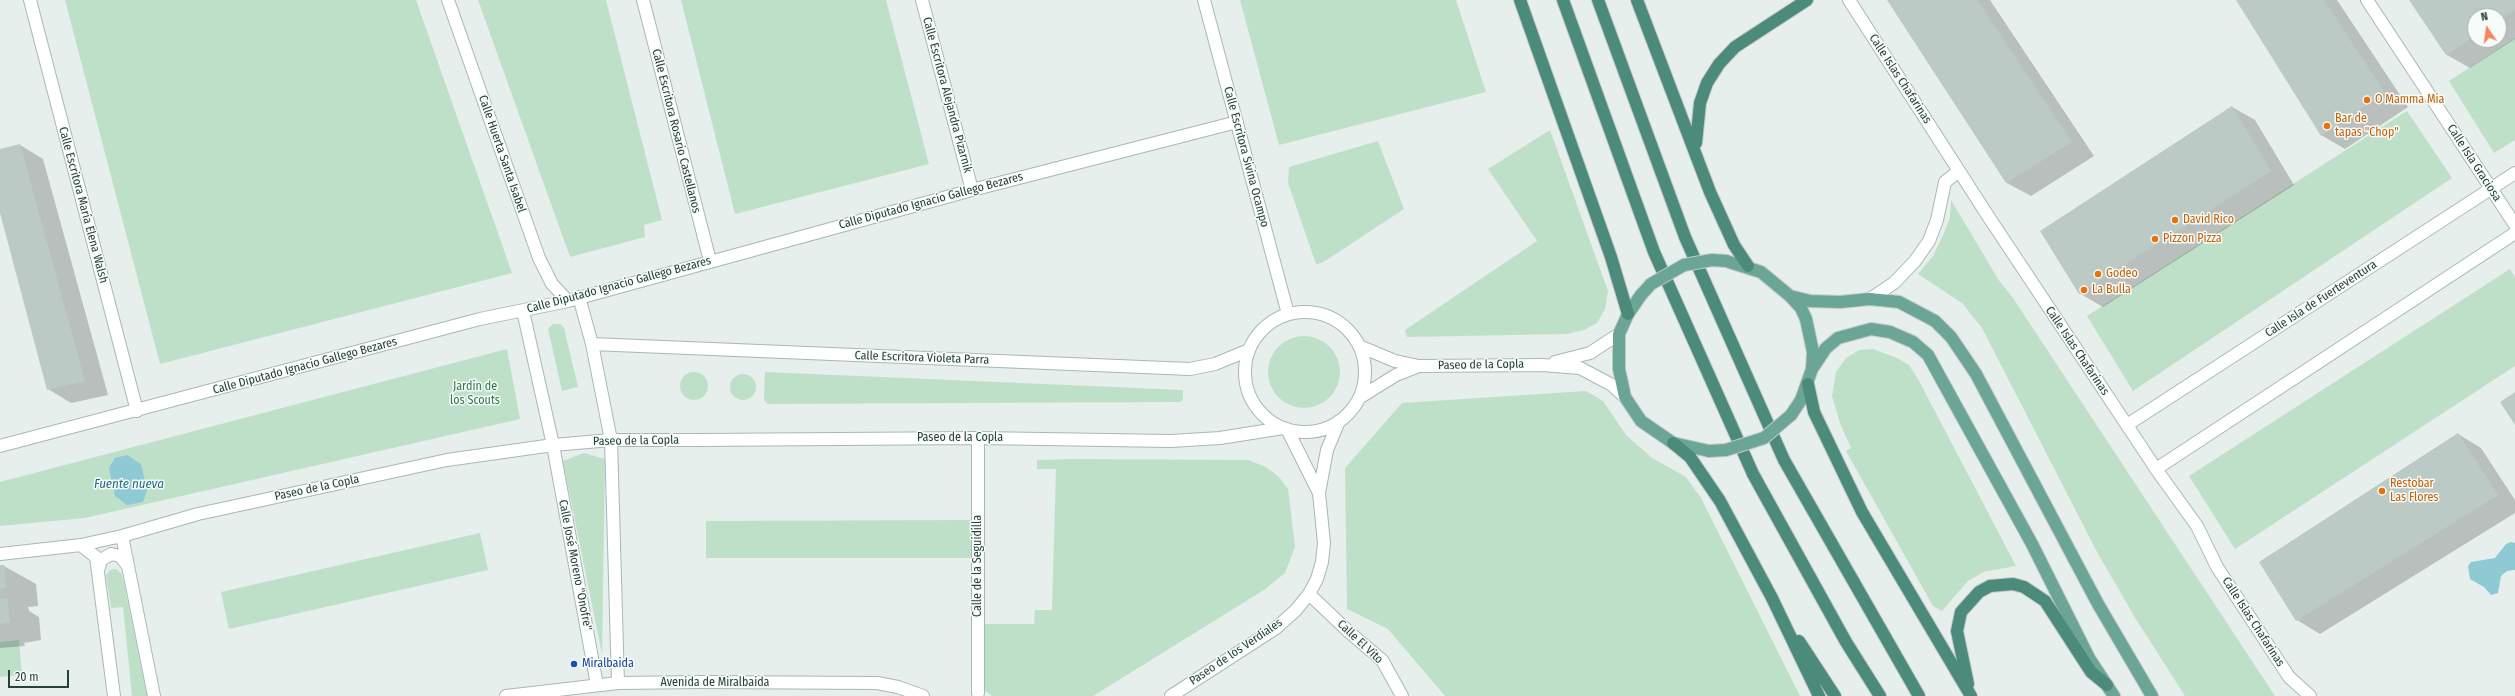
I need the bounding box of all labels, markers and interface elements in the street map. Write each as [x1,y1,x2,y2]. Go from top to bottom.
north arrow [2467,8,2507,48]
text: N [2480,10,2489,24]
street label: Calle Escritora Alejandra Pizarnik [919,15,975,175]
street label: Calle Islas Chafarinas [1866,32,1934,126]
street label: Calle Escritora Rosario Castellanos [649,47,703,215]
street label: Calle Escritora Sivina Ocampo [1220,85,1272,229]
street label: Calle Huerta Santa Isabel [475,93,529,215]
place label: O Mamma Mia [2375,93,2444,107]
marker: O Mamma Mia [2362,95,2372,105]
place label: Bar de tapas "Chop" [2335,112,2399,140]
marker: Bar de tapas "Chop" [2322,121,2332,131]
street label: Calle Isla Graciosa [2444,122,2504,204]
street label: Calle Escritora María Elena Walsh [55,125,111,285]
street label: Calle Diputado Ignacio Gallego Bezares [837,169,1025,233]
place label: David Rico [2183,213,2234,227]
marker: David Rico [2170,215,2180,225]
place label: Pizzon Pizza [2163,232,2222,246]
marker: Pizzon Pizza [2150,234,2160,244]
street label: Calle Diputado Ignacio Gallego Bezares [525,253,713,317]
street label: Calle Isla de Fuerteventura [2262,257,2380,341]
place label: Godeo [2106,267,2138,281]
marker: Godeo [2093,269,2103,279]
place label: La Bulla [2092,283,2131,297]
marker: La Bulla [2079,285,2089,295]
street label: Calle Islas Chafarinas [2042,304,2112,398]
street label: Calle Diputado Ignacio Gallego Bezares [211,334,399,398]
street label: Calle Escritora Violeta Parra [854,348,990,368]
street label: Paseo de la Copla [1438,357,1524,373]
park label: Jardín de los Scouts [450,380,500,408]
street label: Paseo de la Copla [917,431,1003,445]
street label: Paseo de la Copla [593,433,679,449]
street label: Paseo de la Copla [273,472,361,504]
water label: Fuente nueva [94,476,164,492]
place label: Restobar Las Flores [2390,477,2438,505]
marker: Restobar Las Flores [2377,486,2387,496]
street label: Calle José Moreno "Onofre" [555,498,595,632]
street label: Calle de la Seguidilla [971,515,985,617]
street label: Calle Islas Chafarinas [2219,575,2287,669]
street label: Paseo de los Verdiales [1187,616,1285,688]
street label: Calle El Vito [1334,617,1386,667]
place label: Miralbaida [582,657,634,671]
marker: Miralbaida [569,659,579,669]
scale bar [10,662,71,688]
text: 20 m [15,670,39,684]
street label: Avenida de Miralbaida [661,676,769,690]

